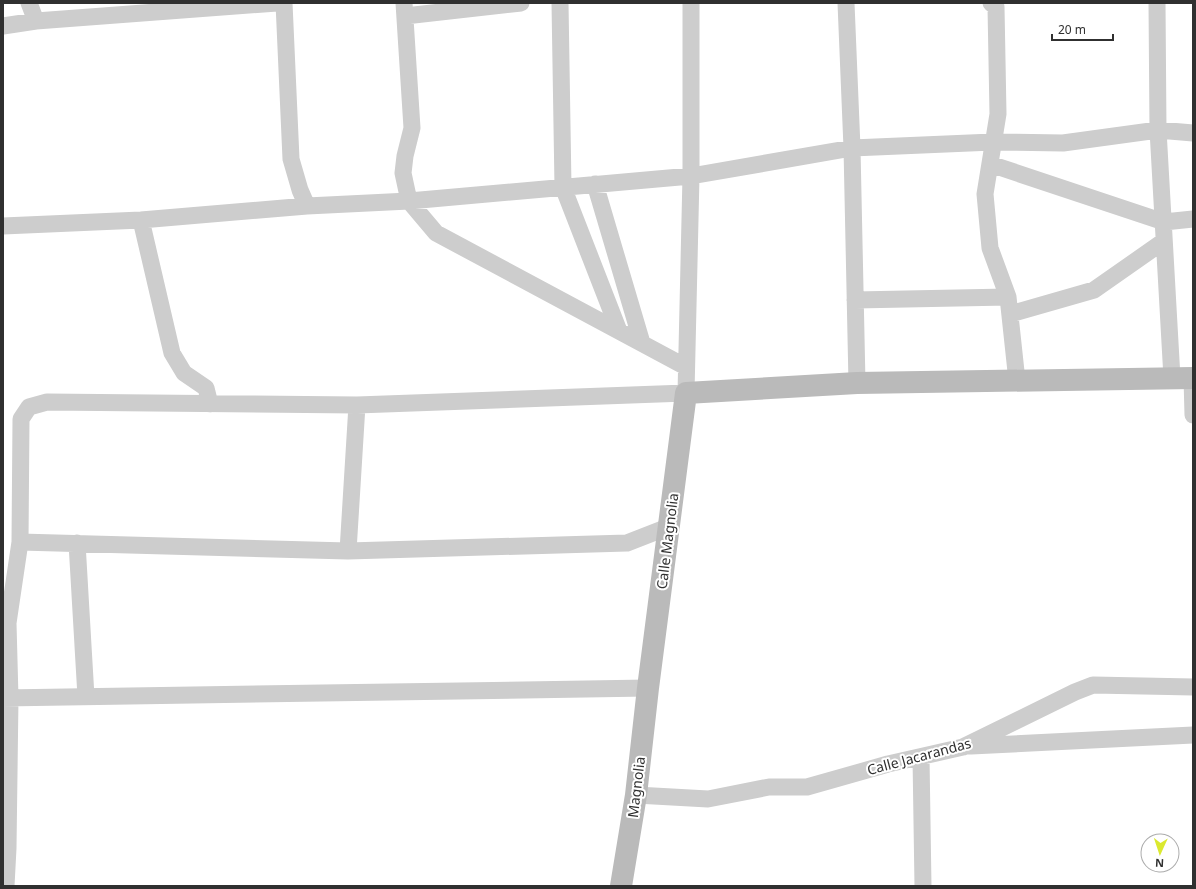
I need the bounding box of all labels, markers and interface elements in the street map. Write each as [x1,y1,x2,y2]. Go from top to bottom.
scale bar [1052,16,1113,42]
text: 20 m [1058,21,1086,38]
street label: Calle Magnolia [652,492,682,590]
street label: Calle Jacarandas [865,733,973,779]
street label: Magnolia [623,755,649,819]
north arrow [1140,833,1180,873]
text: N [1155,856,1164,871]

